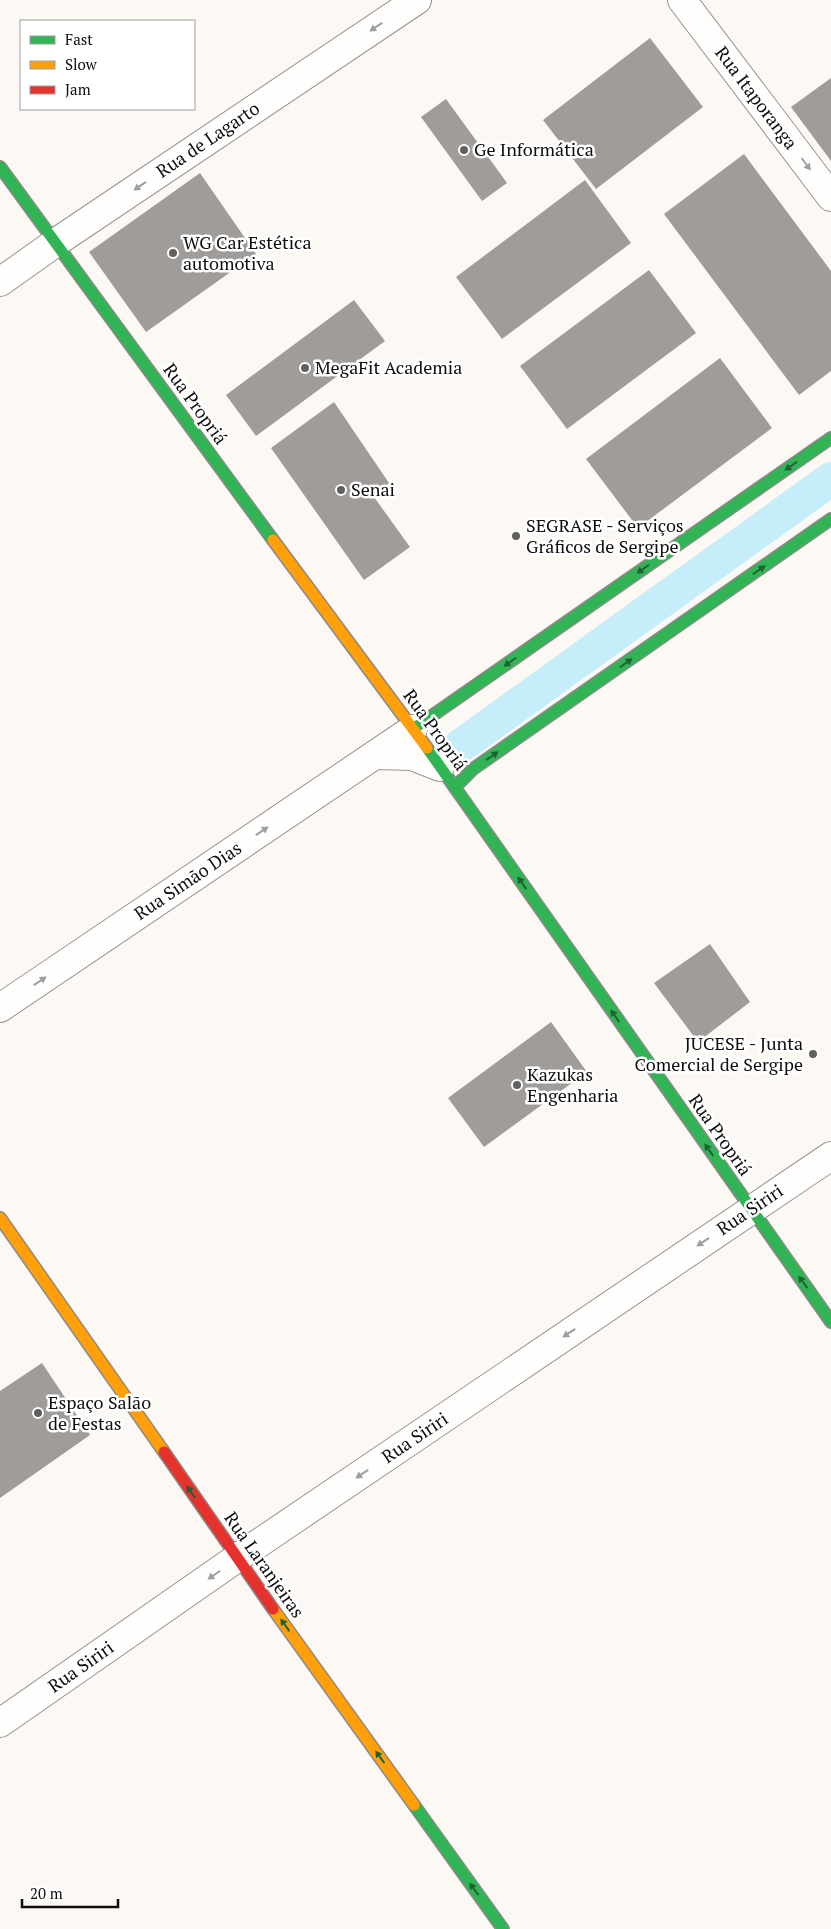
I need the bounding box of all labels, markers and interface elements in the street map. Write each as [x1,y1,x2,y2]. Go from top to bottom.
legend [20,20,195,110]
one-way arrow [370,22,383,32]
text: Fast [65,29,93,49]
street label: Rua Itaporanga [710,41,803,154]
text: Slow [65,54,98,74]
text: Jam [65,79,91,99]
street label: Rua de Lagarto [151,96,264,183]
place label: Ge Informática [474,137,594,161]
marker: Ge Informática [458,144,470,156]
one-way arrow [801,157,812,170]
one-way arrow [133,181,146,191]
place label: WG Car Estética automotiva [183,230,312,275]
marker: WG Car Estética automotiva [167,247,179,259]
place label: MegaFit Academia [315,355,462,379]
street label: Rua Propriá [158,358,233,449]
marker: MegaFit Academia [299,362,311,374]
one-way arrow [784,461,798,471]
place label: Senai [351,477,395,501]
marker: Senai [335,484,347,496]
place label: SEGRASE - Serviços Gráficos de Sergipe [526,513,684,558]
marker: SEGRASE - Serviços Gráficos de Sergipe [510,530,522,542]
one-way arrow [636,564,650,574]
one-way arrow [752,565,766,575]
one-way arrow [503,657,517,667]
one-way arrow [619,658,632,668]
street label: Rua Propriá [398,684,473,775]
one-way arrow [486,751,499,761]
one-way arrow [256,827,269,836]
street label: Rua Simão Dias [129,835,246,925]
one-way arrow [517,877,527,890]
one-way arrow [34,976,47,986]
one-way arrow [610,1010,620,1023]
place label: JUCESE - Junta Comercial de Sergipe [635,1031,803,1076]
marker: JUCESE - Junta Comercial de Sergipe [807,1048,819,1060]
place label: Kazukas Engenharia [527,1062,618,1107]
marker: Kazukas Engenharia [511,1079,523,1091]
street label: Rua Propriá [684,1089,758,1180]
one-way arrow [704,1143,714,1156]
street label: Rua Siriri [712,1178,787,1240]
one-way arrow [697,1237,710,1246]
one-way arrow [797,1276,808,1289]
one-way arrow [562,1328,576,1338]
place label: Espaço Salão de Festas [48,1390,151,1435]
street label: Rua Siriri [377,1406,452,1468]
marker: Espaço Salão de Festas [32,1407,44,1419]
one-way arrow [355,1469,369,1478]
one-way arrow [186,1486,197,1499]
street label: Rua Laranjeiras [219,1507,310,1622]
one-way arrow [207,1570,220,1580]
one-way arrow [280,1618,290,1632]
street label: Rua Siriri [43,1635,118,1698]
one-way arrow [375,1750,385,1764]
scale bar [22,1876,119,1908]
one-way arrow [469,1882,479,1896]
text: 20 m [30,1883,63,1903]

